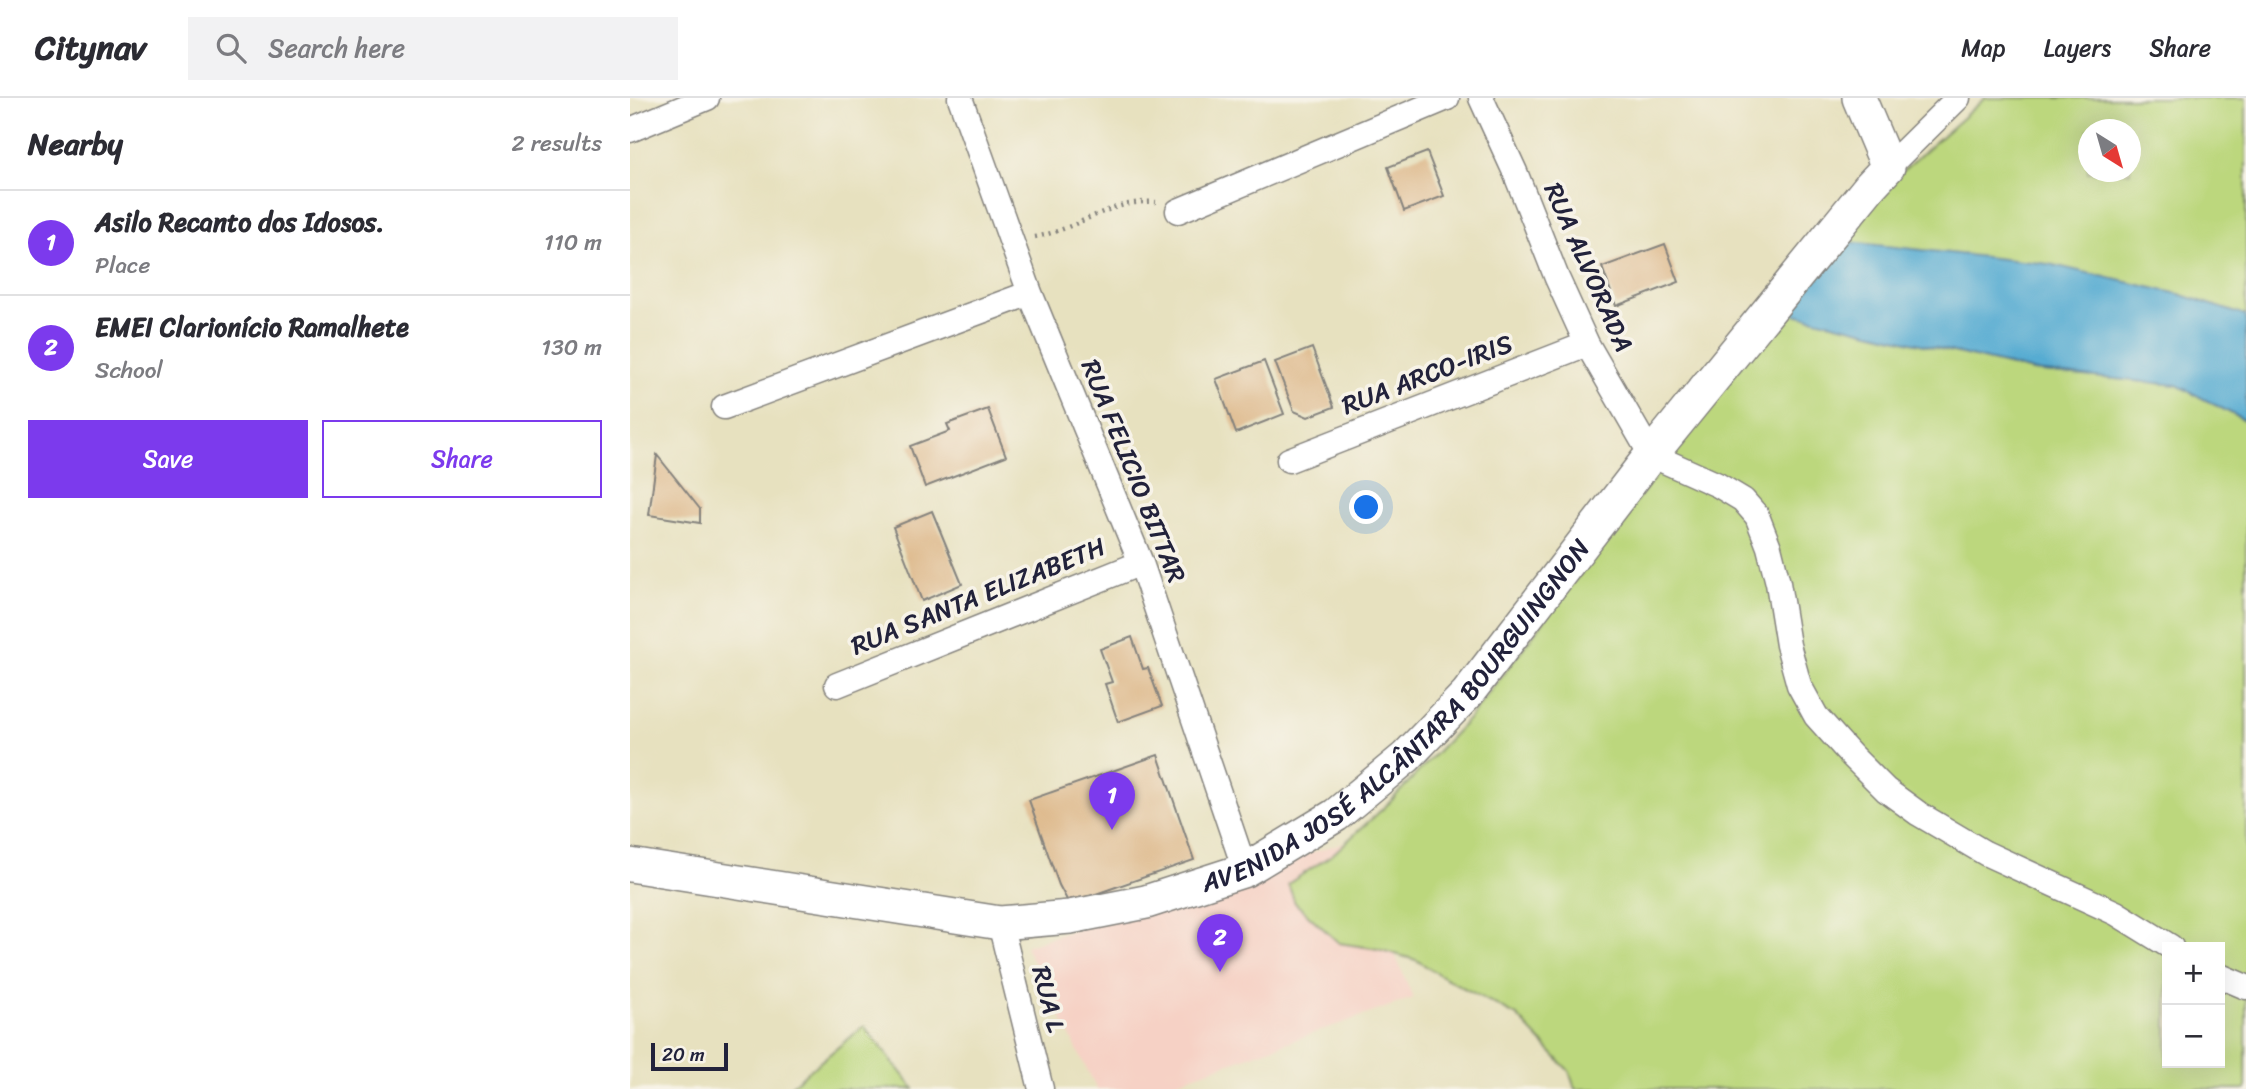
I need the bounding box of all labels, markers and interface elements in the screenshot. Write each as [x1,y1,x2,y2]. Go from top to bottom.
search box [188,17,678,80]
text: Citynav [35,19,146,77]
text: Search here [268,25,405,71]
text: Map [1961,27,2006,69]
text: Layers [2044,27,2111,69]
text: Share [2149,27,2211,69]
icon: search [212,29,250,67]
text: Nearby [28,117,123,171]
north arrow [2078,119,2141,182]
text: 2 results [511,123,602,164]
street label: RUA ALVORADA [1531,175,1647,359]
text: Asilo Recanto dos Idosos. [95,199,384,245]
text: 1 [46,222,56,263]
text: 110 m [544,222,602,263]
text: Place [95,245,150,286]
text: EMEI Clarionício Ramalhete [95,304,409,350]
street label: RUA ARCO-IRIS [1334,320,1520,428]
text: 2 [44,327,58,368]
text: 130 m [541,327,602,368]
text: School [95,350,163,391]
street label: RUA FELICIO BITTAR [1068,352,1200,590]
button: Save [28,420,308,498]
button: Share [322,420,602,498]
your location [1349,490,1383,524]
street label: RUA SANTA ELIZABETH [843,524,1113,668]
street label: AVENIDA JOSÉ ALCÂNTARA BOURGUINGNON [1194,528,1602,906]
pin: 1 [1089,772,1135,830]
pin: 2 [1197,914,1243,972]
map controls [2162,942,2225,1068]
button: + [2162,942,2225,1005]
street label: RUA L [1019,961,1079,1037]
button: − [2162,1005,2225,1068]
text: 20 m [662,1038,705,1071]
scale bar [651,1040,728,1072]

